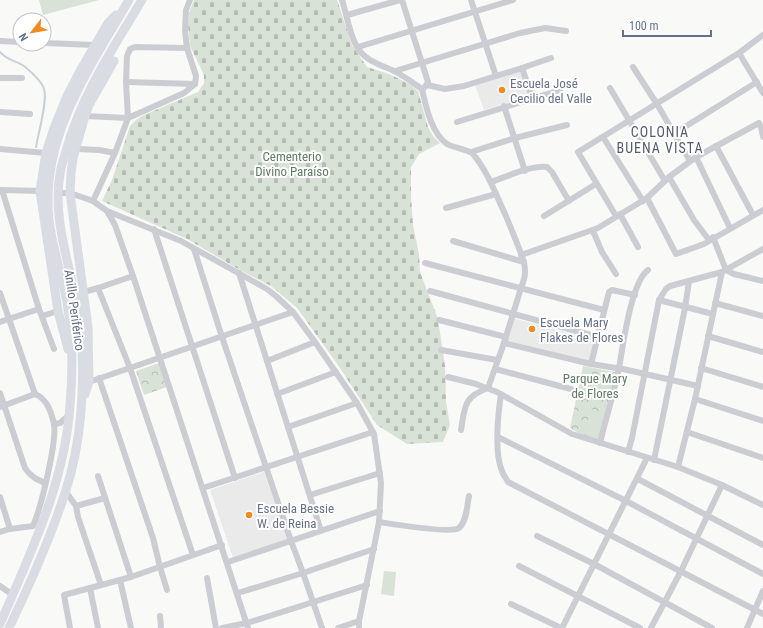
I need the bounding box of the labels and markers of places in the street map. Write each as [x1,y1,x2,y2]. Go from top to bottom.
place label: Escuela José Cecilio del Valle [510,76,592,106]
marker: Escuela José Cecilio del Valle [497,85,507,95]
place label: Escuela Mary Flakes de Flores [540,315,623,345]
marker: Escuela Mary Flakes de Flores [527,324,537,334]
place label: Escuela Bessie W. de Reina [257,501,334,531]
marker: Escuela Bessie W. de Reina [244,510,254,520]

